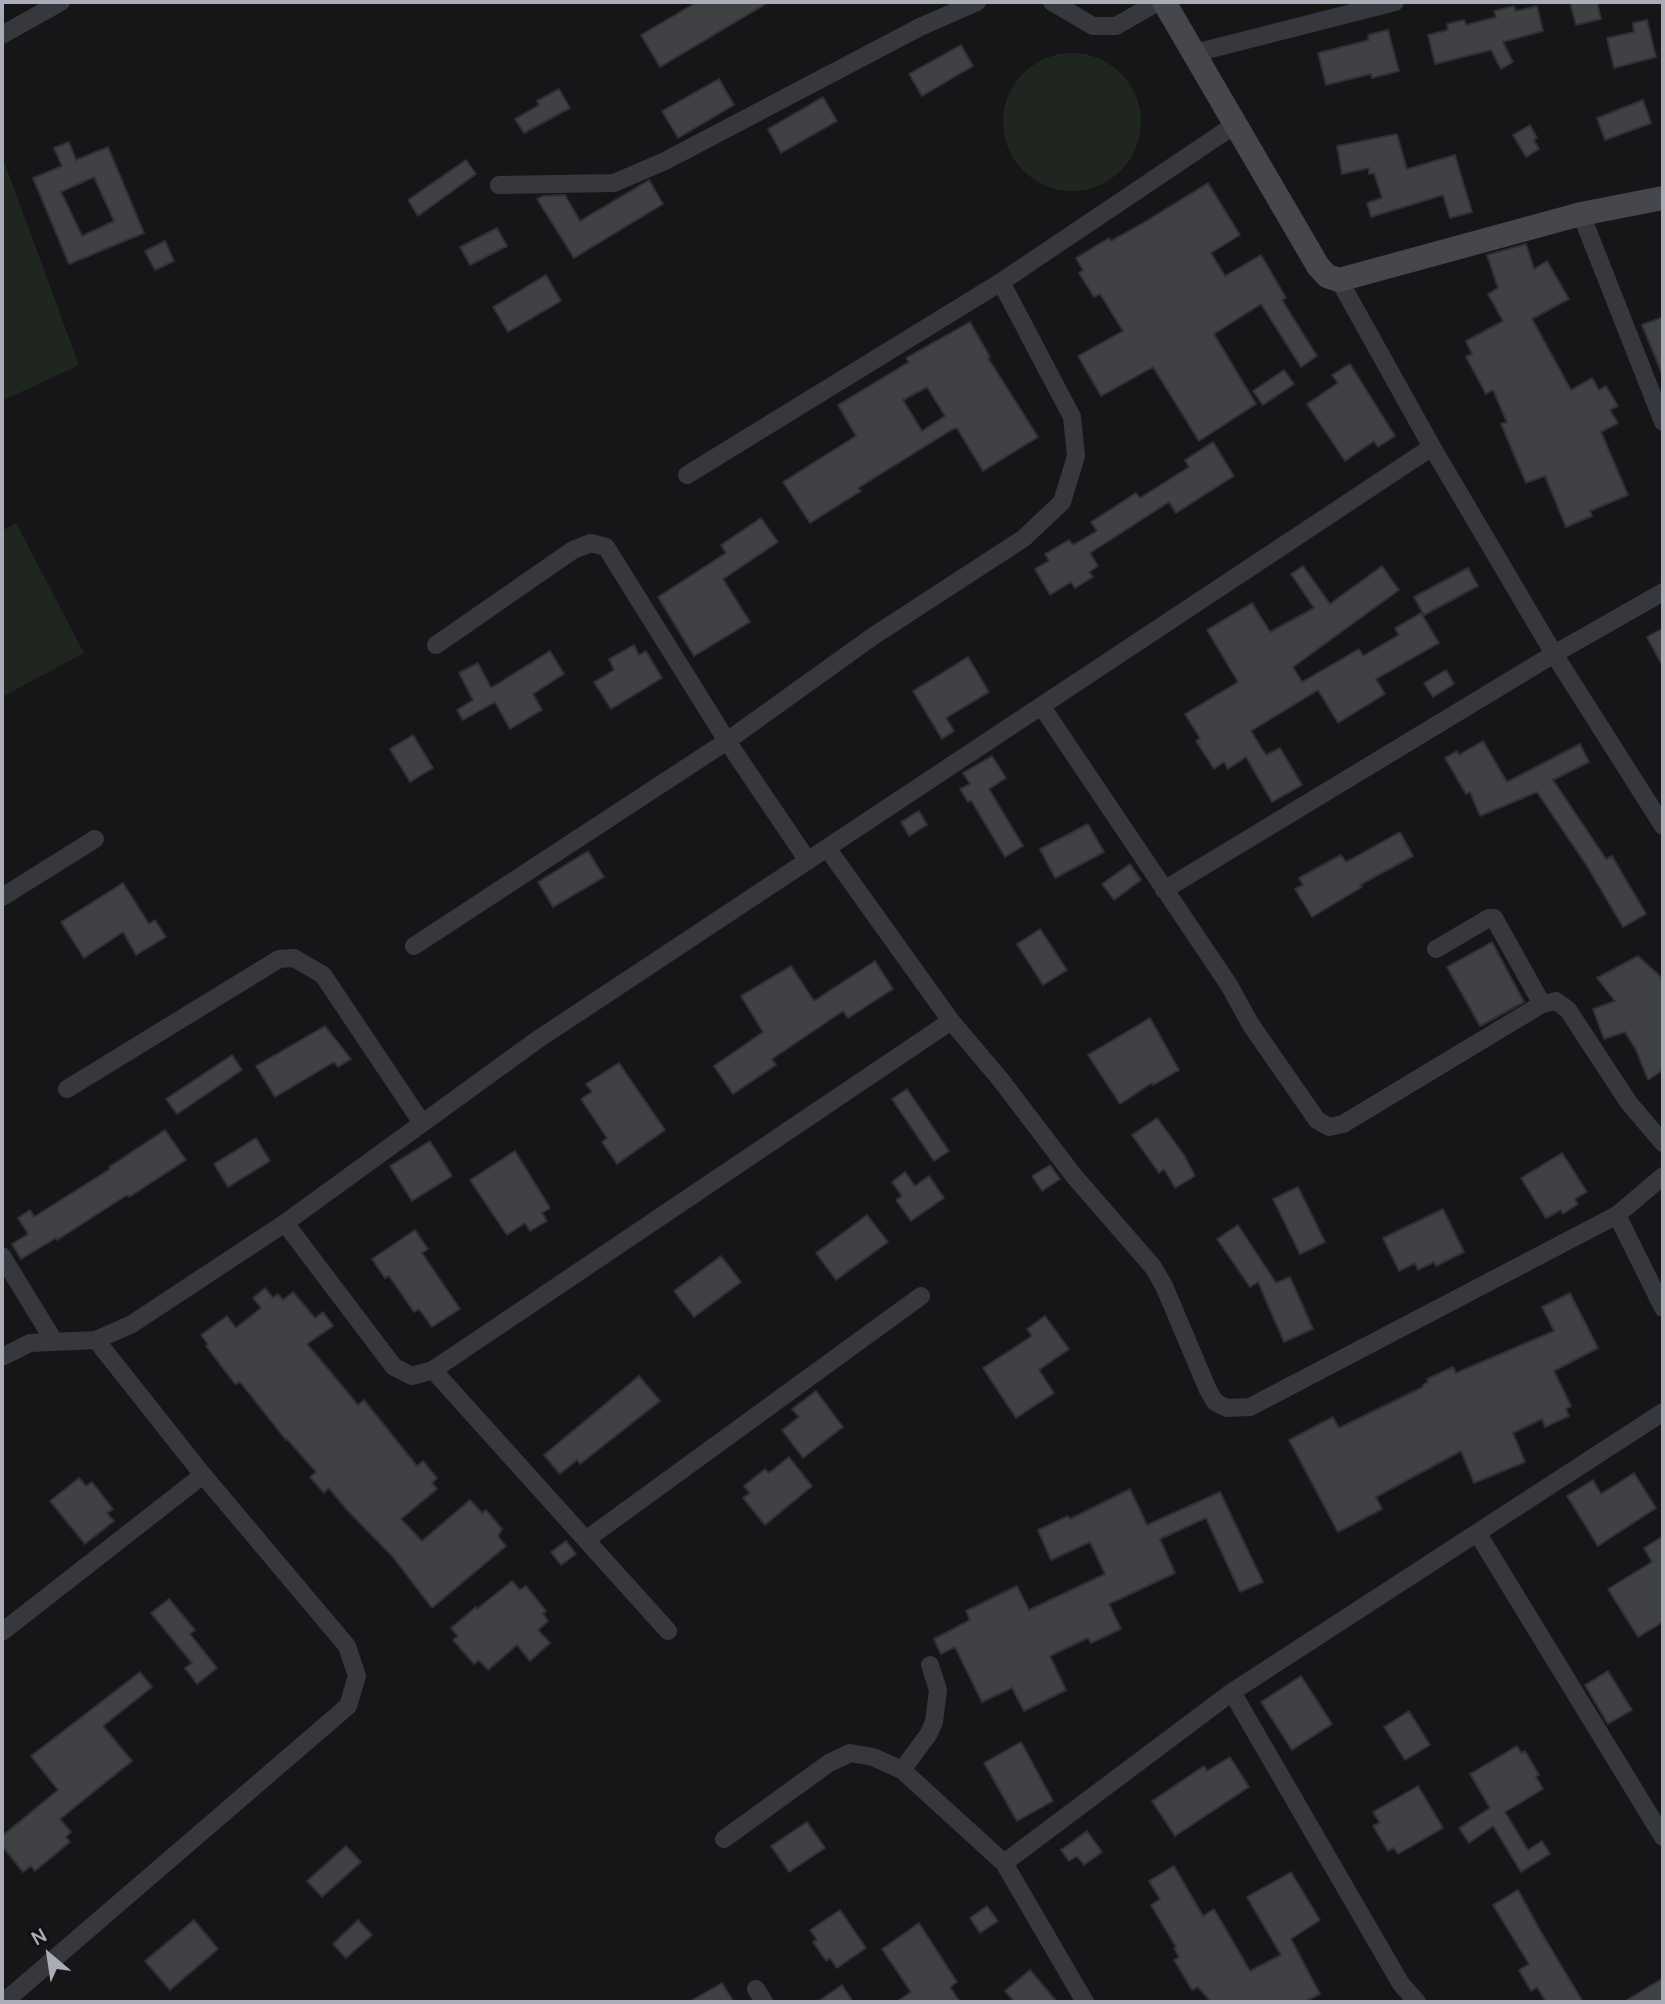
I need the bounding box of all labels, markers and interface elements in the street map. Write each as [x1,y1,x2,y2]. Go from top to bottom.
north arrow [14,1920,84,1990]
text: N [27,1922,51,1951]

